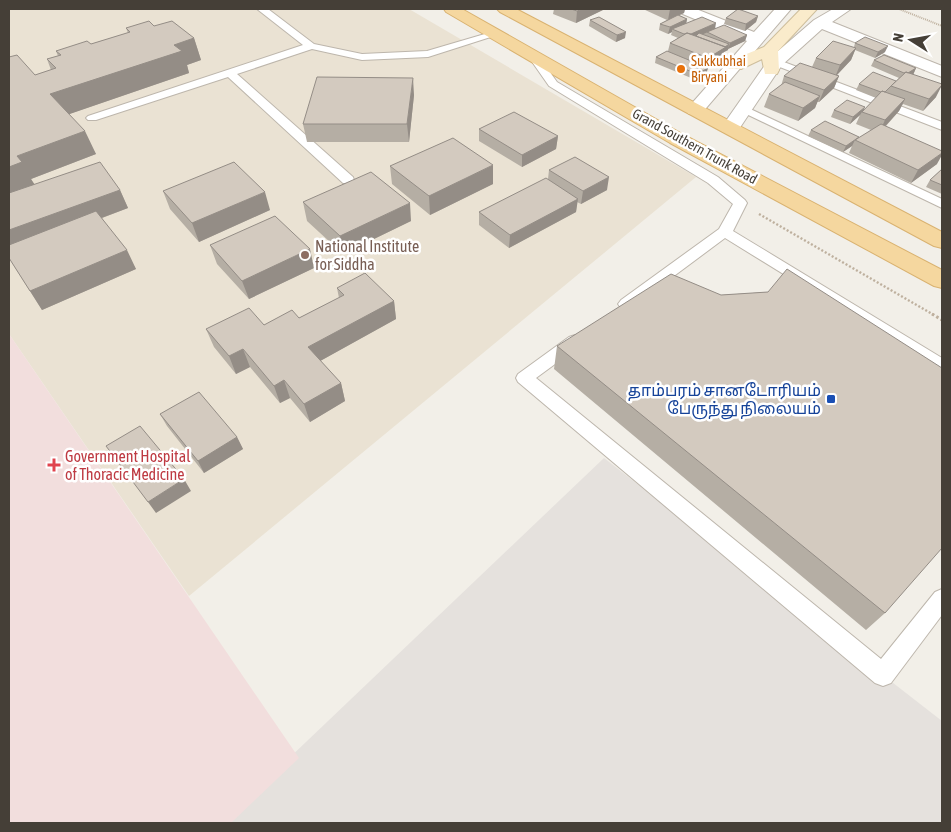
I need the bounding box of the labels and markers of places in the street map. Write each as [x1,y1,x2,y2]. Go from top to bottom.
place label: Sukkubhai Biryani [691,53,746,85]
marker: Sukkubhai Biryani [675,63,687,75]
place label: National Institute for Siddha [315,237,419,273]
marker: National Institute for Siddha [299,249,311,261]
place label: தாம்பரம் சானடோரியம் பேருந்து நிலையம் [628,381,821,420]
marker: தாம்பரம் சானடோரியம் பேருந்து நிலையம் [825,393,837,405]
place label: Government Hospital of Thoracic Medicine [65,447,191,483]
marker: Government Hospital of Thoracic Medicine [47,458,61,472]

